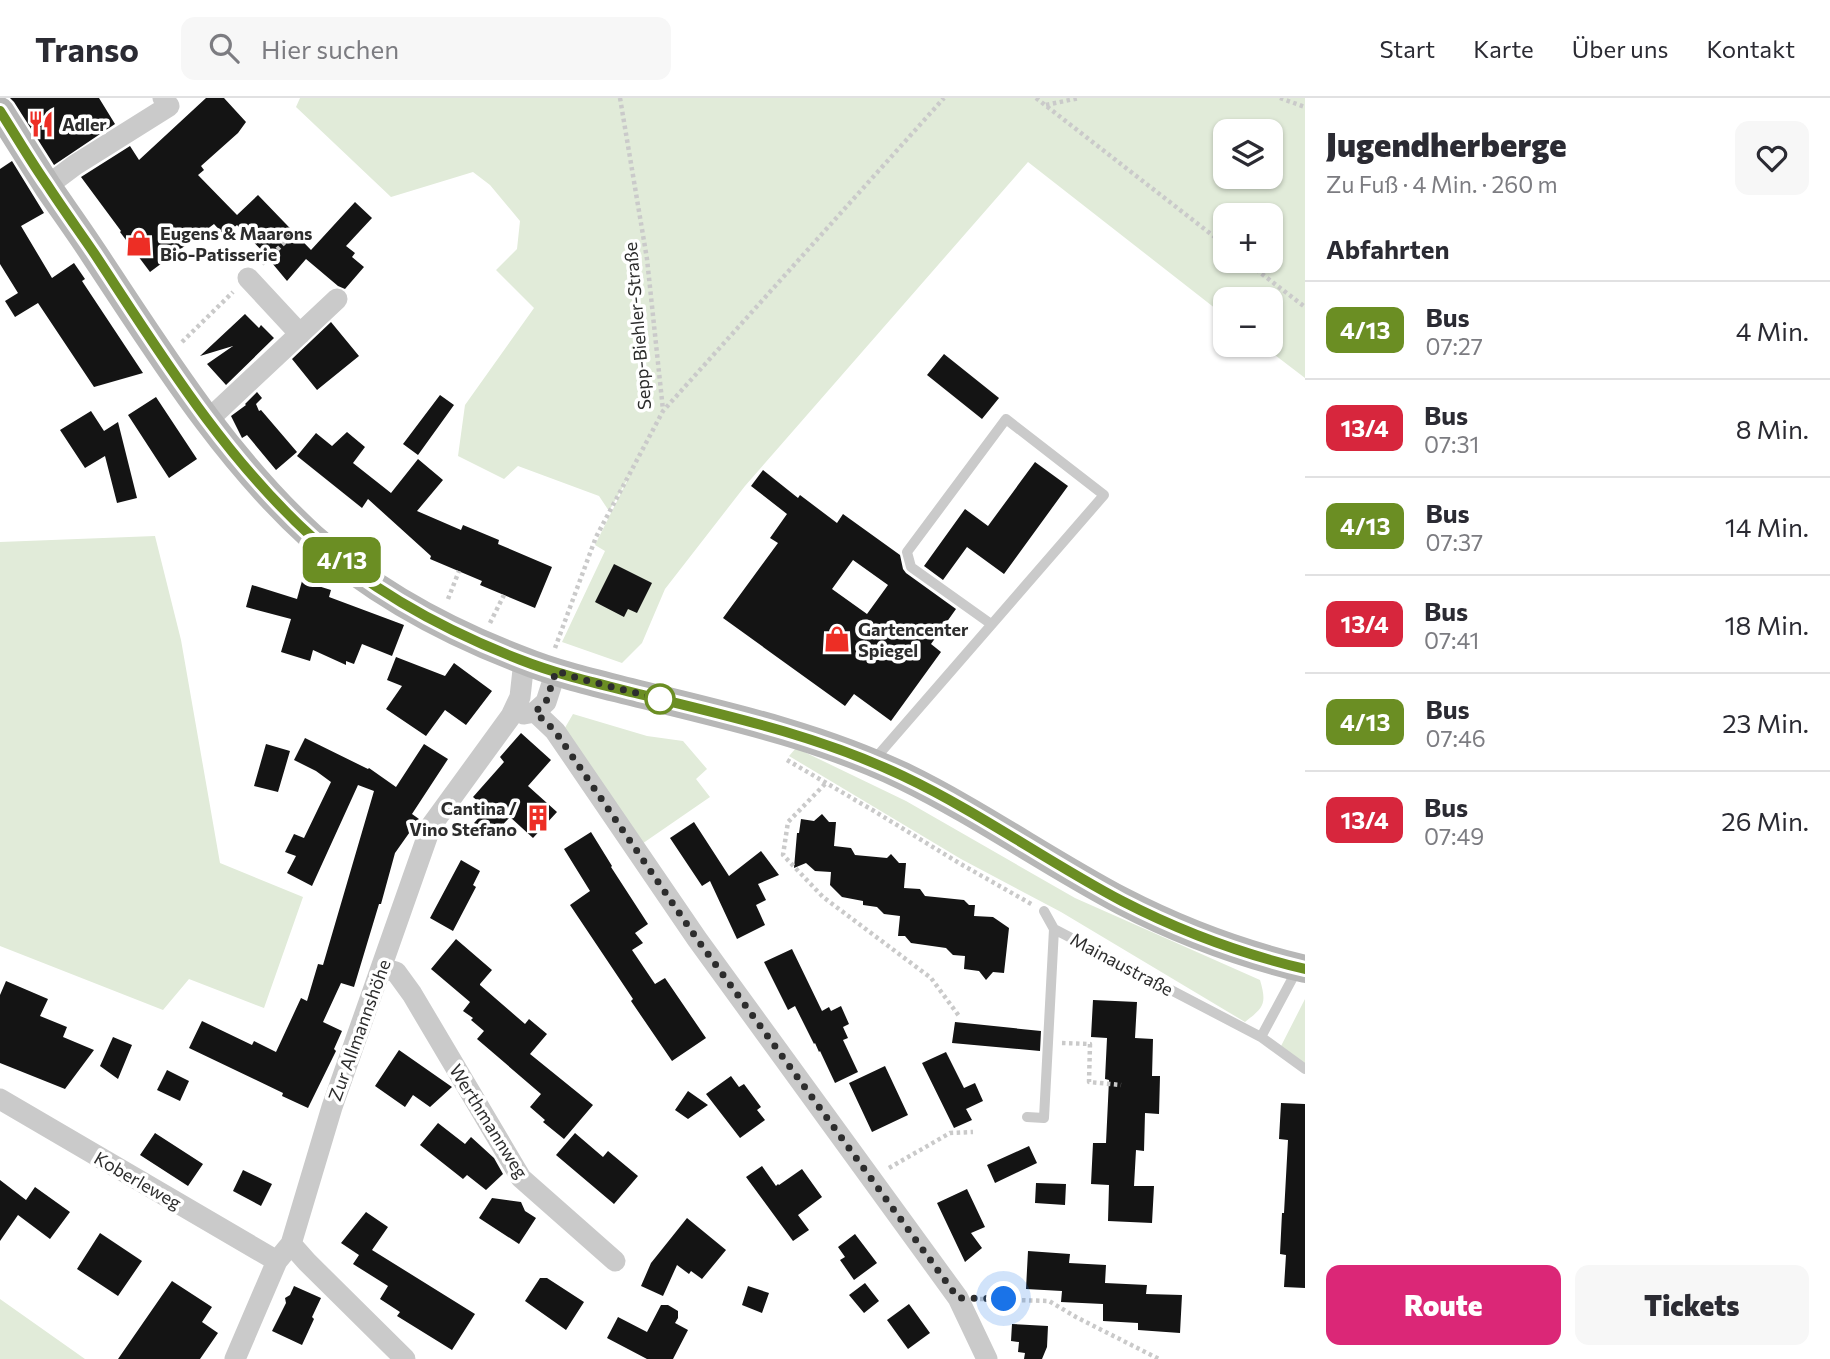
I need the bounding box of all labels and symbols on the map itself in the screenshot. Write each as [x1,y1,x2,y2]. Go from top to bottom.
restaurant icon: Adler [26,109,56,139]
place label: Adler [62,113,107,135]
place label: Eugens & Maarons Bio-Patisserie [160,222,313,265]
shop icon: Eugens & Maarons Bio-Patisserie [124,228,154,258]
street label: Sepp-Biehler-Straße [619,241,655,411]
line badge: 4/13 [293,537,391,583]
place label: Gartencenter Spiegel [858,618,969,661]
shop icon: Gartencenter Spiegel [822,624,852,654]
unlabelled marker [645,684,675,714]
place label: Cantina / Vino Stefano [409,797,517,840]
building icon: Cantina / Vino Stefano [523,803,553,833]
street label: Mainaustraße [1067,928,1177,1000]
street label: Zur Allmannshöhe [323,956,395,1104]
street label: Werthmannweg [445,1060,533,1182]
street label: Koberleweg [91,1146,186,1214]
your location [986,1281,1021,1316]

